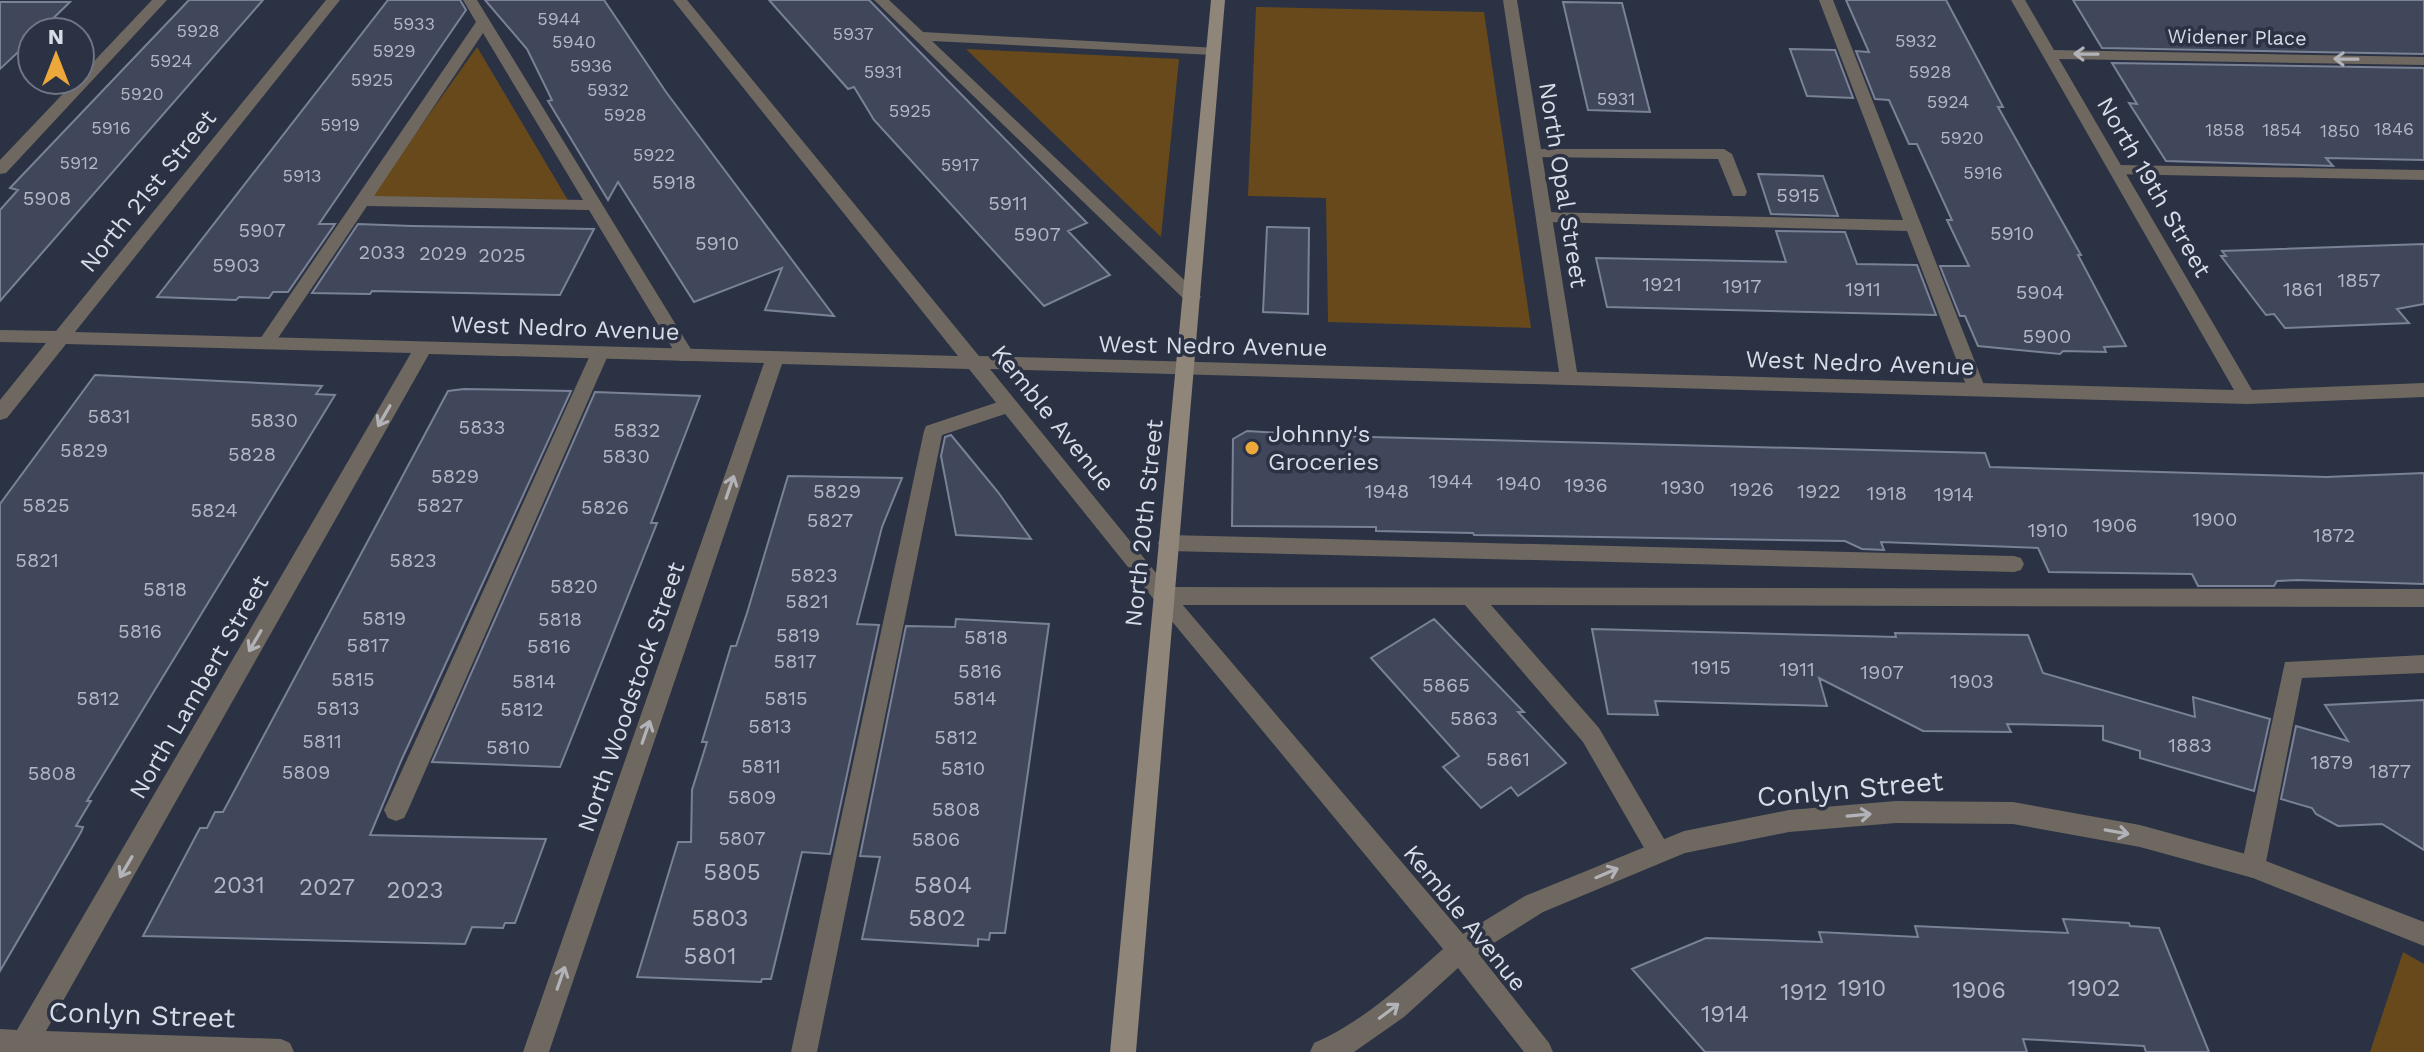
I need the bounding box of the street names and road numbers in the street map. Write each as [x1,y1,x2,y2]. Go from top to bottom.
street label: Widener Place [2167,24,2307,50]
street label: North Opal Street [1533,80,1593,290]
street label: North 19th Street [2091,92,2217,282]
street label: North 21st Street [74,104,222,278]
street label: West Nedro Avenue [450,310,680,346]
street label: West Nedro Avenue [1098,330,1328,362]
street label: Kemble Avenue [986,339,1120,497]
street label: West Nedro Avenue [1745,345,1975,381]
street label: North 20th Street [1119,418,1169,628]
street label: North Woodstock Street [572,558,690,836]
street label: North Lambert Street [124,570,274,804]
street label: Conlyn Street [1756,764,1945,814]
street label: Kemble Avenue [1398,839,1532,997]
street label: Conlyn Street [48,995,236,1035]

